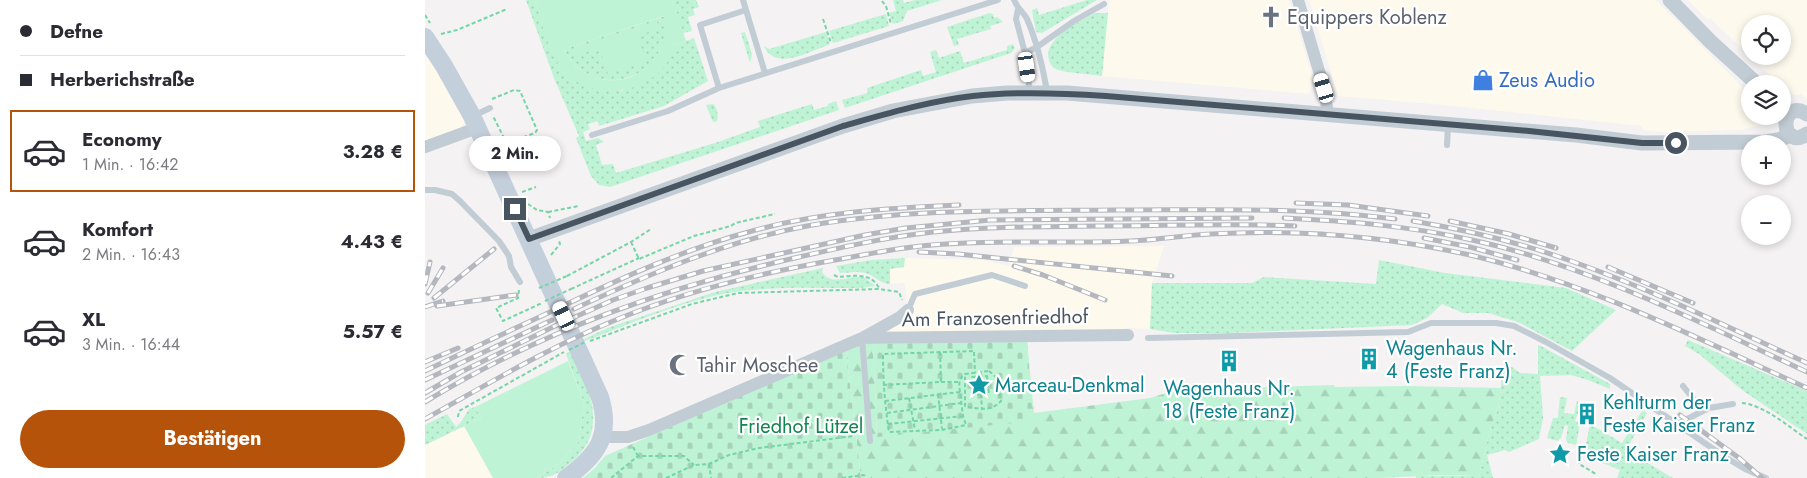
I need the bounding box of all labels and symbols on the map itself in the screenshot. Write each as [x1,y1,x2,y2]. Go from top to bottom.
place label: Equippers Koblenz [1287,3,1447,32]
church icon: Equippers Koblenz [1258,4,1284,30]
car [1017,51,1036,83]
place label: Zeus Audio [1499,66,1595,95]
shop icon: Zeus Audio [1470,67,1496,93]
car [1312,71,1335,105]
route start [1665,132,1687,154]
callout: 2 Min. [469,136,561,172]
route end [504,198,526,220]
car [550,299,577,333]
street label: Am Franzosenfriedhof [901,302,1090,334]
place label: Wagenhaus Nr. 4 (Feste Franz) [1386,334,1517,386]
building icon: Wagenhaus Nr. 4 (Feste Franz) [1356,346,1382,372]
building icon: Wagenhaus Nr. 18 (Feste Franz) [1216,348,1242,374]
place label: Tahir Moschee [697,351,818,380]
mosque icon: Tahir Moschee [667,352,693,378]
place label: Marceau-Denkmal [995,371,1145,400]
place icon: Marceau-Denkmal [966,372,992,398]
place label: Wagenhaus Nr. 18 (Feste Franz) [1163,374,1295,426]
place label: Kehlturm der Feste Kaiser Franz [1603,388,1755,440]
building icon: Kehlturm der Feste Kaiser Franz [1574,401,1600,427]
park label: Friedhof Lützel [739,412,863,441]
place label: Feste Kaiser Franz [1577,440,1729,469]
place icon: Feste Kaiser Franz [1547,441,1573,467]

